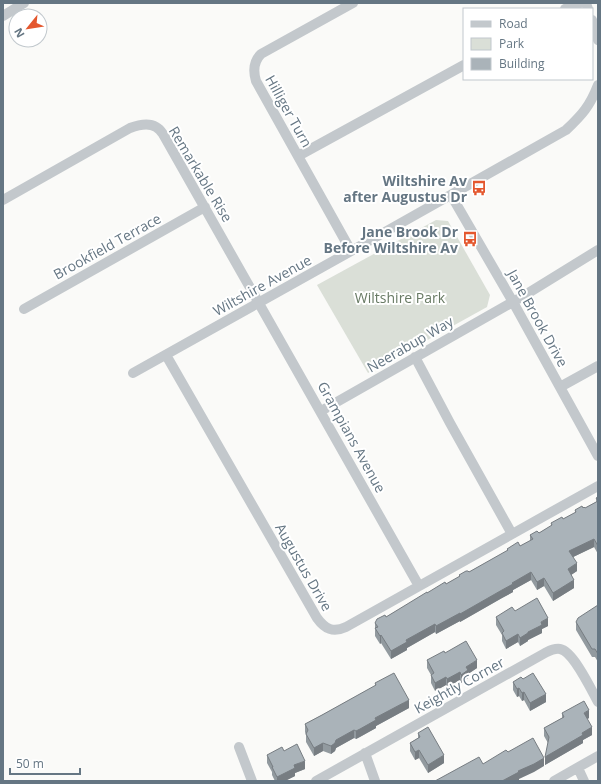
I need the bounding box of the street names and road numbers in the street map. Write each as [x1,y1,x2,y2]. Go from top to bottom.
street label: Hilliger Turn [261,71,317,151]
street label: Remarkable Rise [165,123,237,225]
street label: Brookfield Terrace [50,208,164,283]
street label: Wiltshire Avenue [209,250,315,320]
street label: Jane Brook Drive [502,264,573,370]
street label: Neerabup Way [363,311,458,376]
street label: Grampians Avenue [314,378,390,496]
street label: Augustus Drive [271,520,337,614]
street label: Keightly Corner [410,652,508,718]

